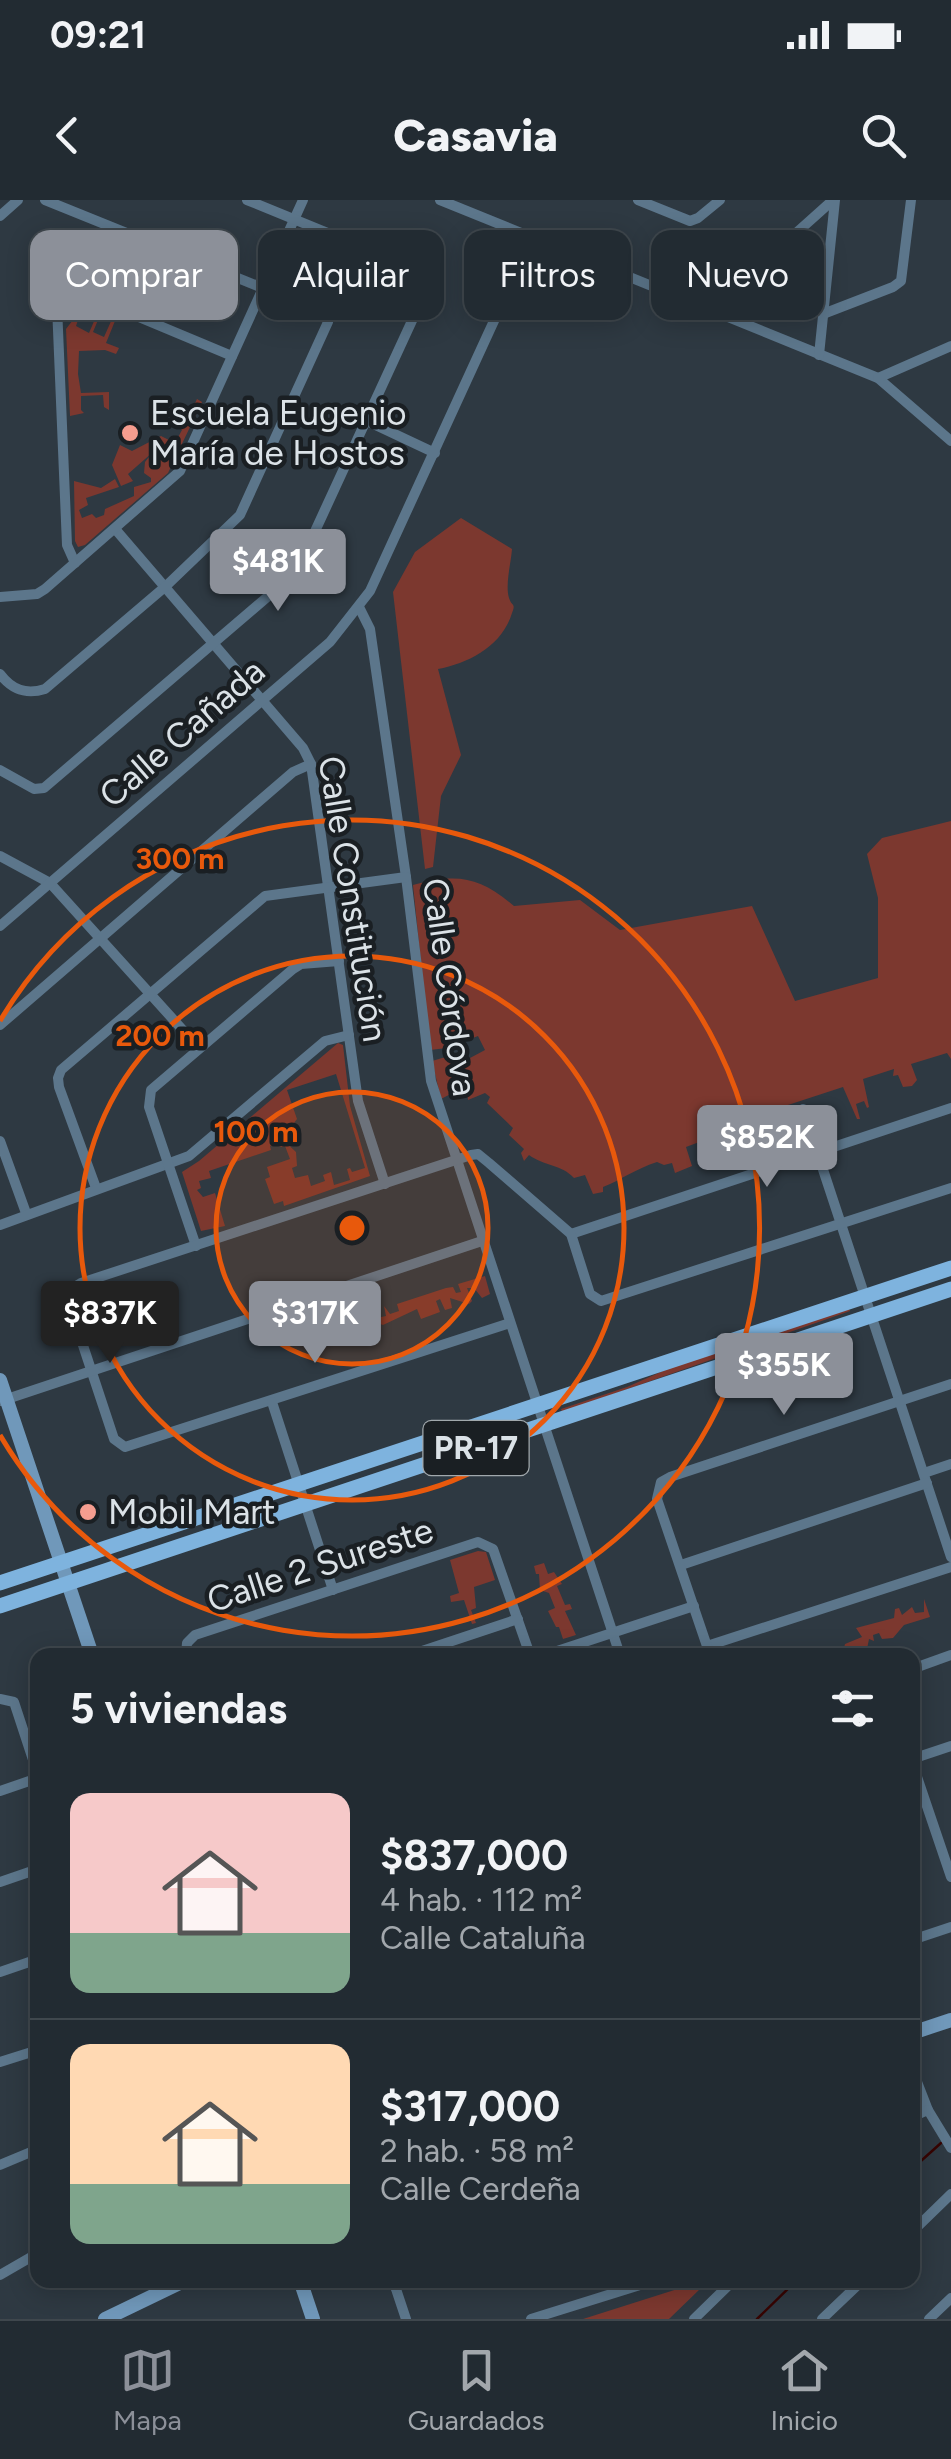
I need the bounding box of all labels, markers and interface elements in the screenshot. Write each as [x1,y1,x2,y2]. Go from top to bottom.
text: 09:21 [50,12,146,58]
icon: back [40,108,95,163]
text: Casavia [393,108,558,162]
icon: search [856,108,911,163]
chip: Comprar [30,230,238,320]
chip: Alquilar [258,230,444,320]
chip: Filtros [464,230,631,320]
chip: Nuevo [651,230,824,320]
place label: Escuela Eugenio María de Hostos [150,392,407,474]
marker: Escuela Eugenio María de Hostos [119,422,141,444]
pin: $481K [208,529,348,614]
text: $481K [232,542,324,580]
street label: Calle Cañada [91,650,273,816]
street label: Calle Constitución [310,753,396,1045]
text: 300 m [136,840,224,877]
street label: Calle Córdova [414,875,486,1099]
text: 200 m [115,1017,205,1054]
pin: $852K [697,1105,837,1190]
text: 100 m [214,1113,298,1150]
text: $852K [719,1118,815,1156]
centre of rings [334,1210,370,1246]
pin: $837K [40,1281,180,1366]
pin: $317K [245,1281,385,1366]
text: $837K [63,1294,157,1332]
text: $317K [271,1294,359,1332]
pin: $355K [714,1333,854,1418]
text: $355K [737,1346,831,1384]
road number: PR-17 [424,1421,528,1475]
place label: Mobil Mart [108,1491,275,1533]
marker: Mobil Mart [77,1501,99,1523]
street label: Calle 2 Sureste [202,1509,438,1621]
icon: filters [825,1681,880,1736]
text: 5 viviendas [70,1683,287,1734]
text: $837,000 [380,1830,568,1881]
icon: home [150,1833,270,1953]
text: 4 hab. · 112 m² [380,1881,582,1919]
text: Calle Cataluña [380,1919,586,1957]
text: $317,000 [380,2081,560,2132]
icon: home [150,2084,270,2204]
text: 2 hab. · 58 m² [380,2132,574,2170]
text: Calle Cerdeña [380,2170,581,2208]
tab: Mapa [113,2343,182,2437]
tab: Guardados [408,2343,545,2437]
tab: Inicio [770,2343,838,2437]

